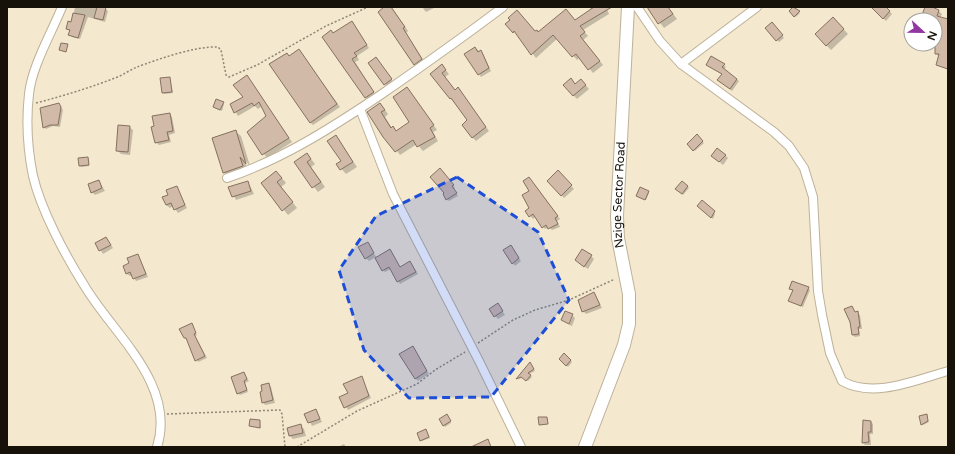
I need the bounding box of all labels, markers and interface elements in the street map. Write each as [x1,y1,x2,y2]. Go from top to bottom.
north arrow [903,12,943,52]
text: N [924,29,939,42]
street label: Nzige Sector Road [610,141,628,249]

